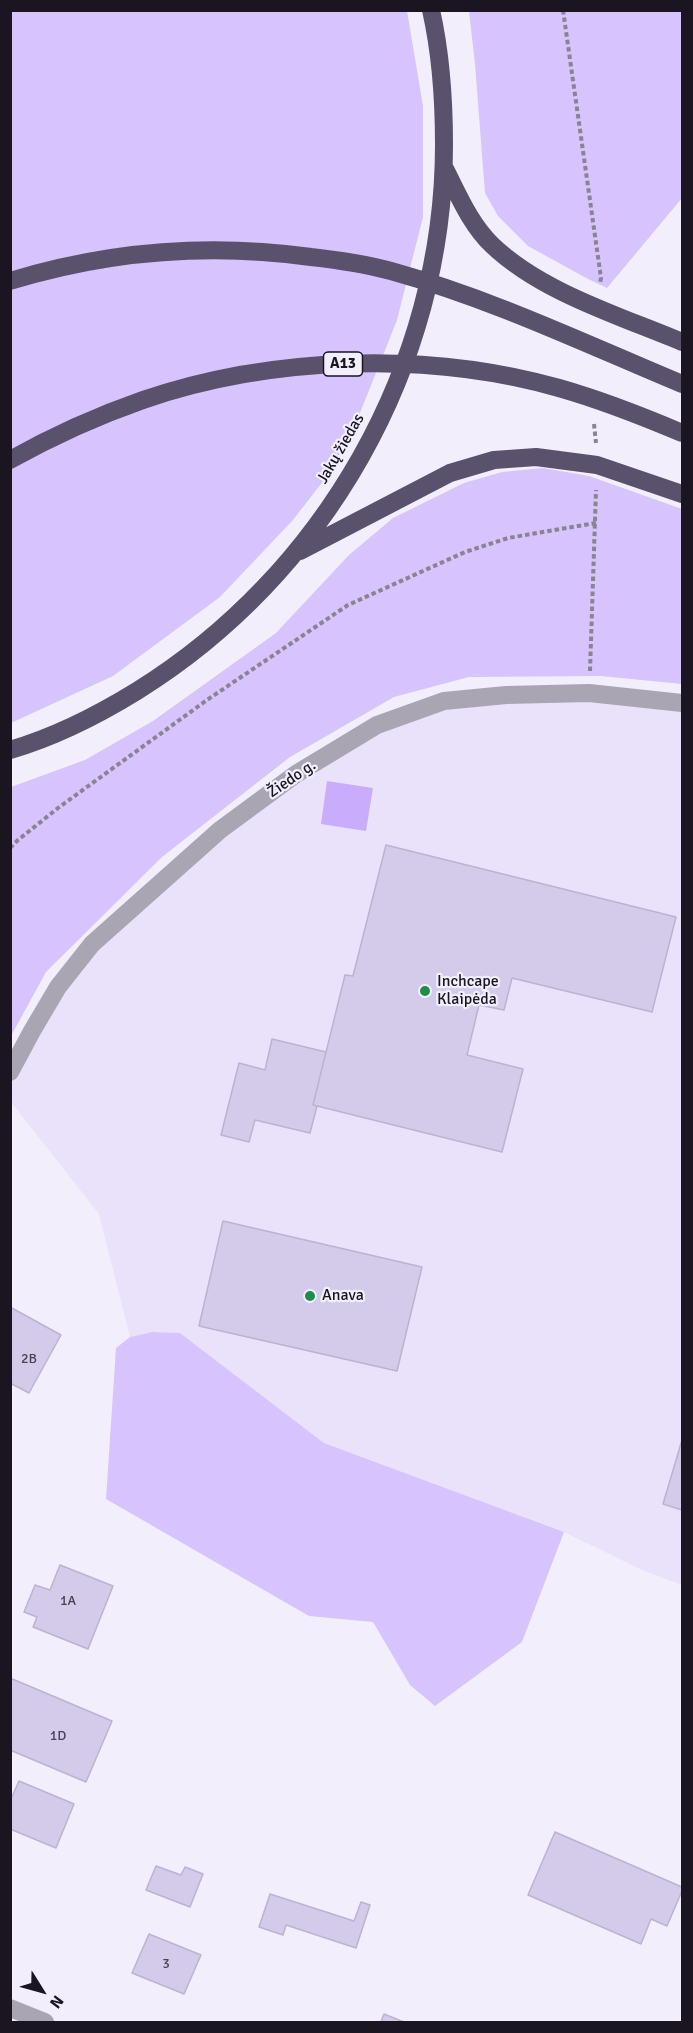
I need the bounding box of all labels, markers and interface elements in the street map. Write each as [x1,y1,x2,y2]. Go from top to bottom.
road number: A13 [324,352,362,376]
street label: Jakų žiedas [313,410,369,488]
street label: Žiedo g. [264,756,320,802]
place label: Inchcape Klaipėda [437,972,499,1010]
marker: Inchcape Klaipėda [418,984,432,998]
place label: Anava [322,1286,364,1306]
marker: Anava [303,1289,317,1303]
house number: 2B [21,1351,37,1367]
house number: 1A [60,1593,76,1609]
house number: 1D [50,1728,66,1744]
house number: 3 [162,1956,170,1972]
north arrow [12,1961,72,2021]
text: N [45,1991,68,2012]

